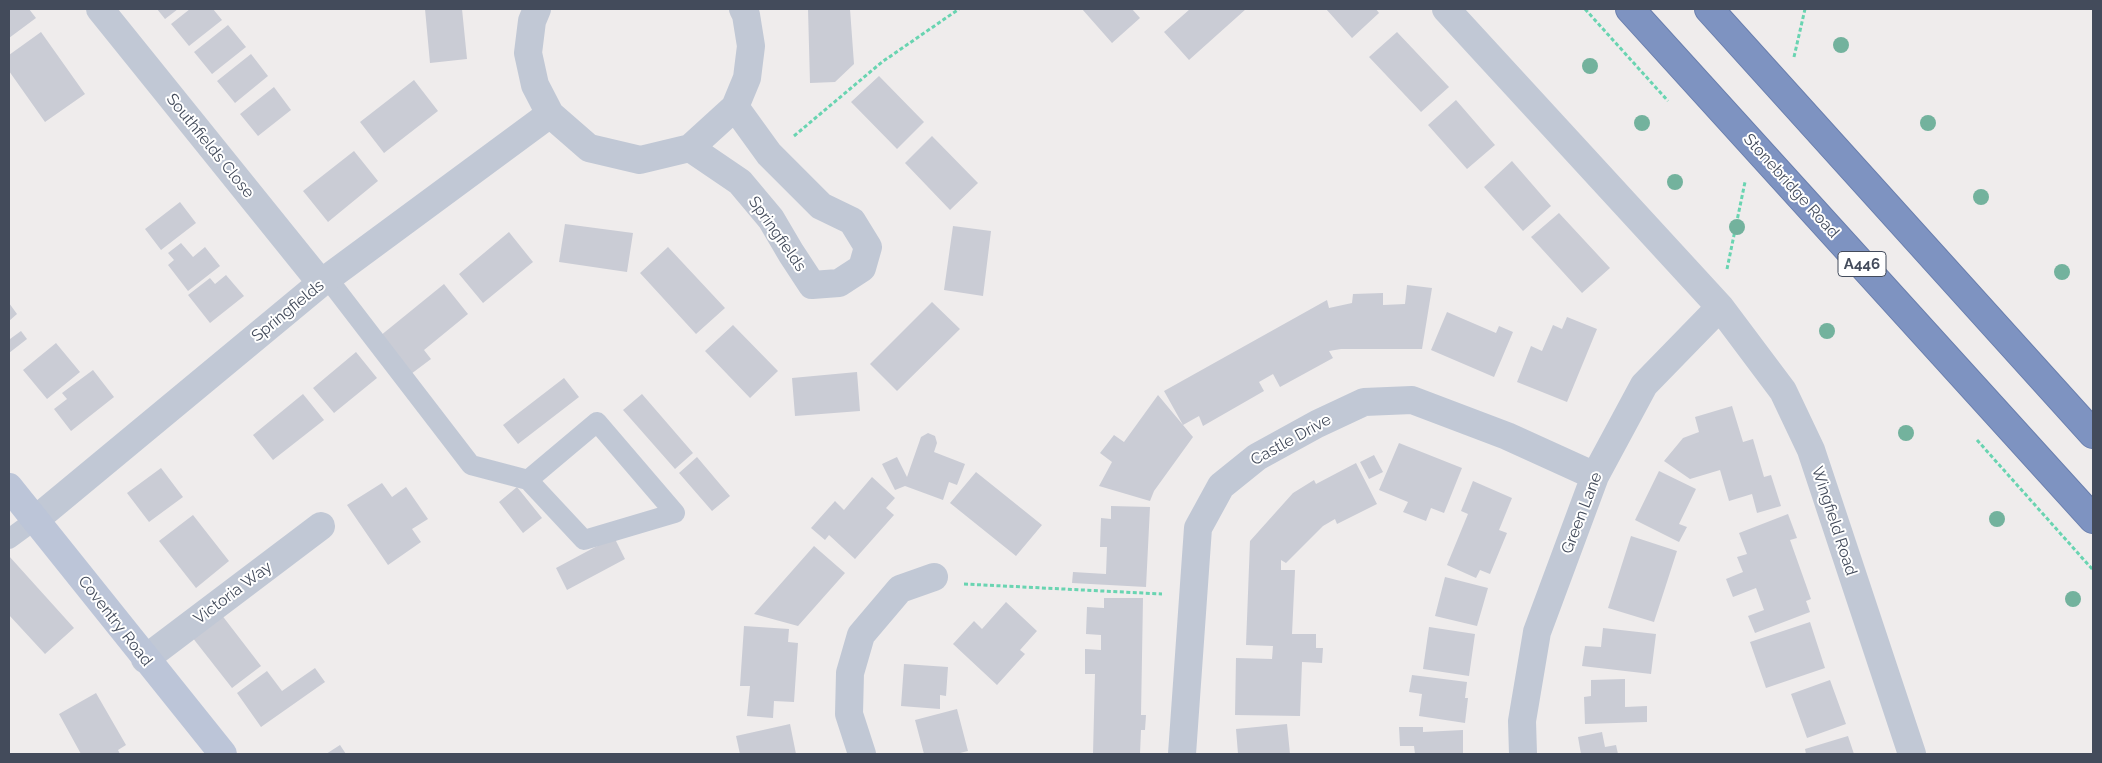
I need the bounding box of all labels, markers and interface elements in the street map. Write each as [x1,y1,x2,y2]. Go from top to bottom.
street label: Southfields Close [162,90,258,202]
street label: Stonebridge Road [1739,130,1843,242]
street label: Springfields [744,193,810,275]
road number: A446 [1838,252,1886,276]
street label: Springfields [248,276,328,346]
street label: Castle Drive [1248,410,1334,470]
street label: Wingfield Road [1807,464,1861,578]
street label: Green Lane [1558,470,1606,556]
street label: Victoria Way [190,557,276,629]
street label: Coventry Road [74,572,156,670]

